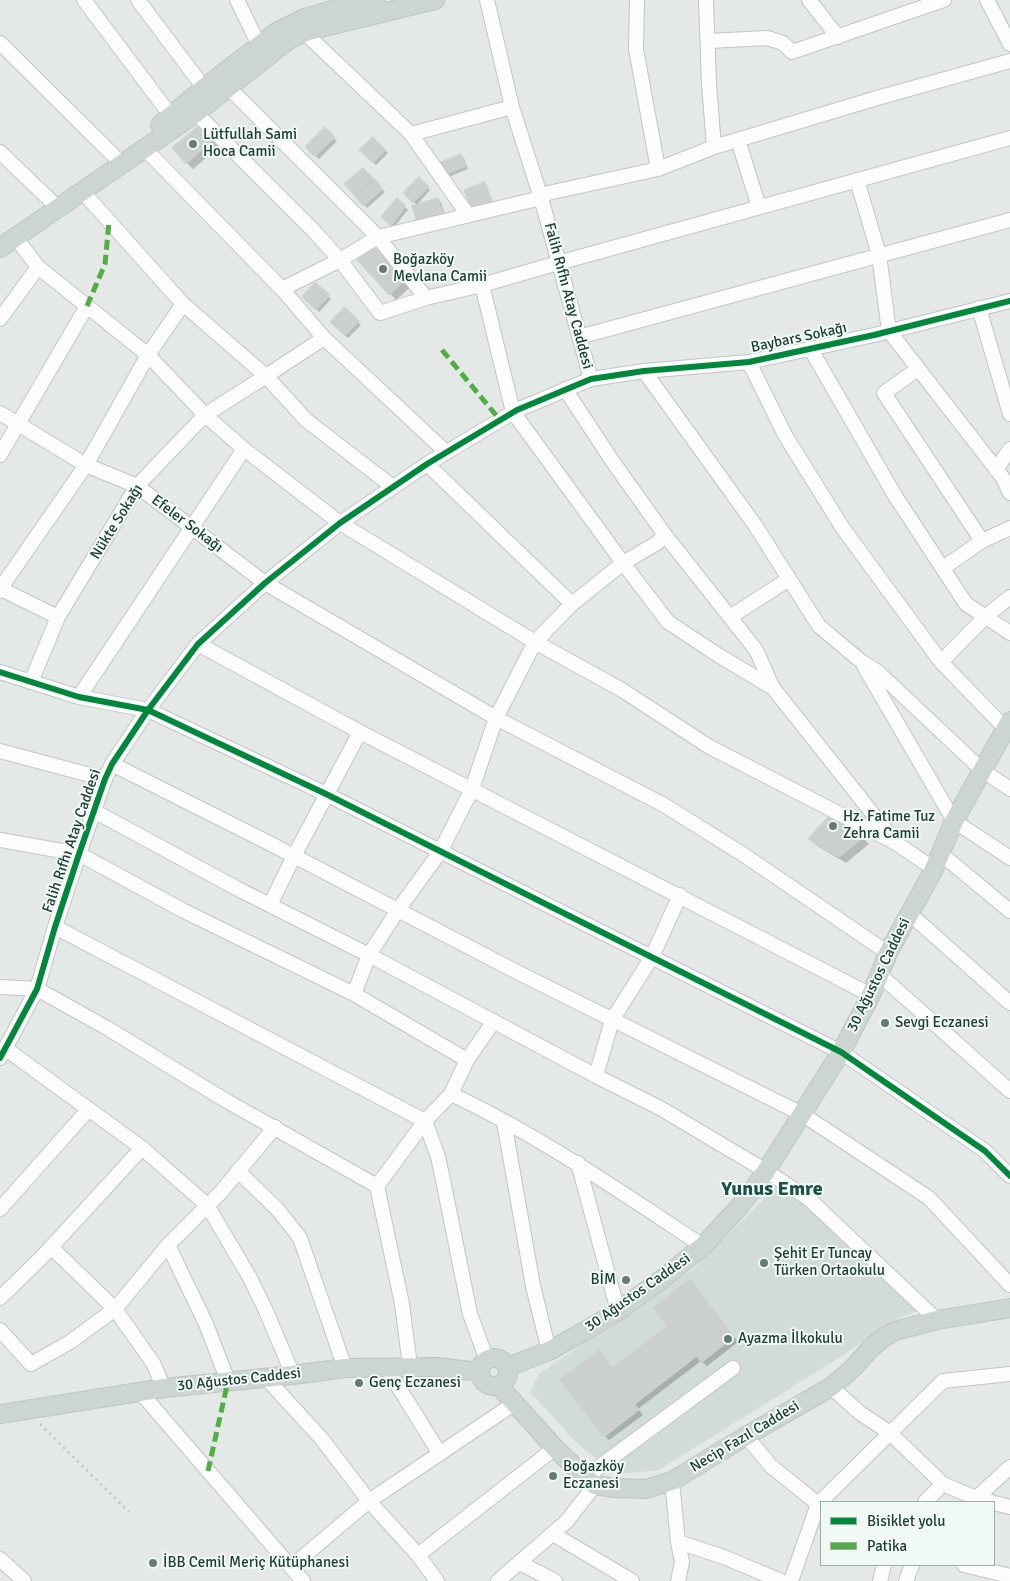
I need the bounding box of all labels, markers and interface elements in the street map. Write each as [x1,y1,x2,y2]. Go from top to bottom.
place label: Lütfullah Sami Hoca Camii [203,126,297,161]
marker: Lütfullah Sami Hoca Camii [187,138,199,150]
street label: Falih Rıfhı Atay Caddesi [540,221,596,371]
place label: Boğazköy Mevlana Camii [393,251,487,286]
marker: Boğazköy Mevlana Camii [377,263,389,275]
street label: Baybars Sokağı [749,319,849,357]
street label: Nükte Sokağı [87,481,147,563]
street label: Efeler Sokağı [148,491,226,557]
street label: Falih Rıfhı Atay Caddesi [39,767,105,915]
place label: Hz. Fatime Tuz Zehra Camii [843,808,935,843]
marker: Hz. Fatime Tuz Zehra Camii [827,820,839,832]
street label: 30 Ağustos Caddesi [844,915,914,1035]
place label: Sevgi Eczanesi [895,1014,989,1032]
marker: Sevgi Eczanesi [879,1017,891,1029]
district label: Yunus Emre [721,1178,823,1202]
place label: Şehit Er Tuncay Türken Ortaokulu [774,1245,885,1280]
street label: 30 Ağustos Caddesi [582,1250,694,1336]
marker: Şehit Er Tuncay Türken Ortaokulu [758,1257,770,1269]
place label: BİM [590,1271,616,1289]
marker: BİM [620,1274,632,1286]
place label: Ayazma İlkokulu [738,1330,843,1348]
marker: Ayazma İlkokulu [722,1333,734,1345]
street label: 30 Ağustos Caddesi [176,1365,302,1395]
place label: Genç Eczanesi [369,1374,461,1392]
marker: Genç Eczanesi [353,1377,365,1389]
street label: Necip Fazıl Caddesi [687,1397,803,1477]
place label: Boğazköy Eczanesi [563,1458,624,1493]
marker: Boğazköy Eczanesi [547,1470,559,1482]
legend [820,1501,995,1566]
text: Bisiklet yolu [867,1512,945,1530]
text: Patika [867,1537,907,1555]
place label: İBB Cemil Meriç Kütüphanesi [163,1554,349,1572]
marker: İBB Cemil Meriç Kütüphanesi [147,1557,159,1569]

